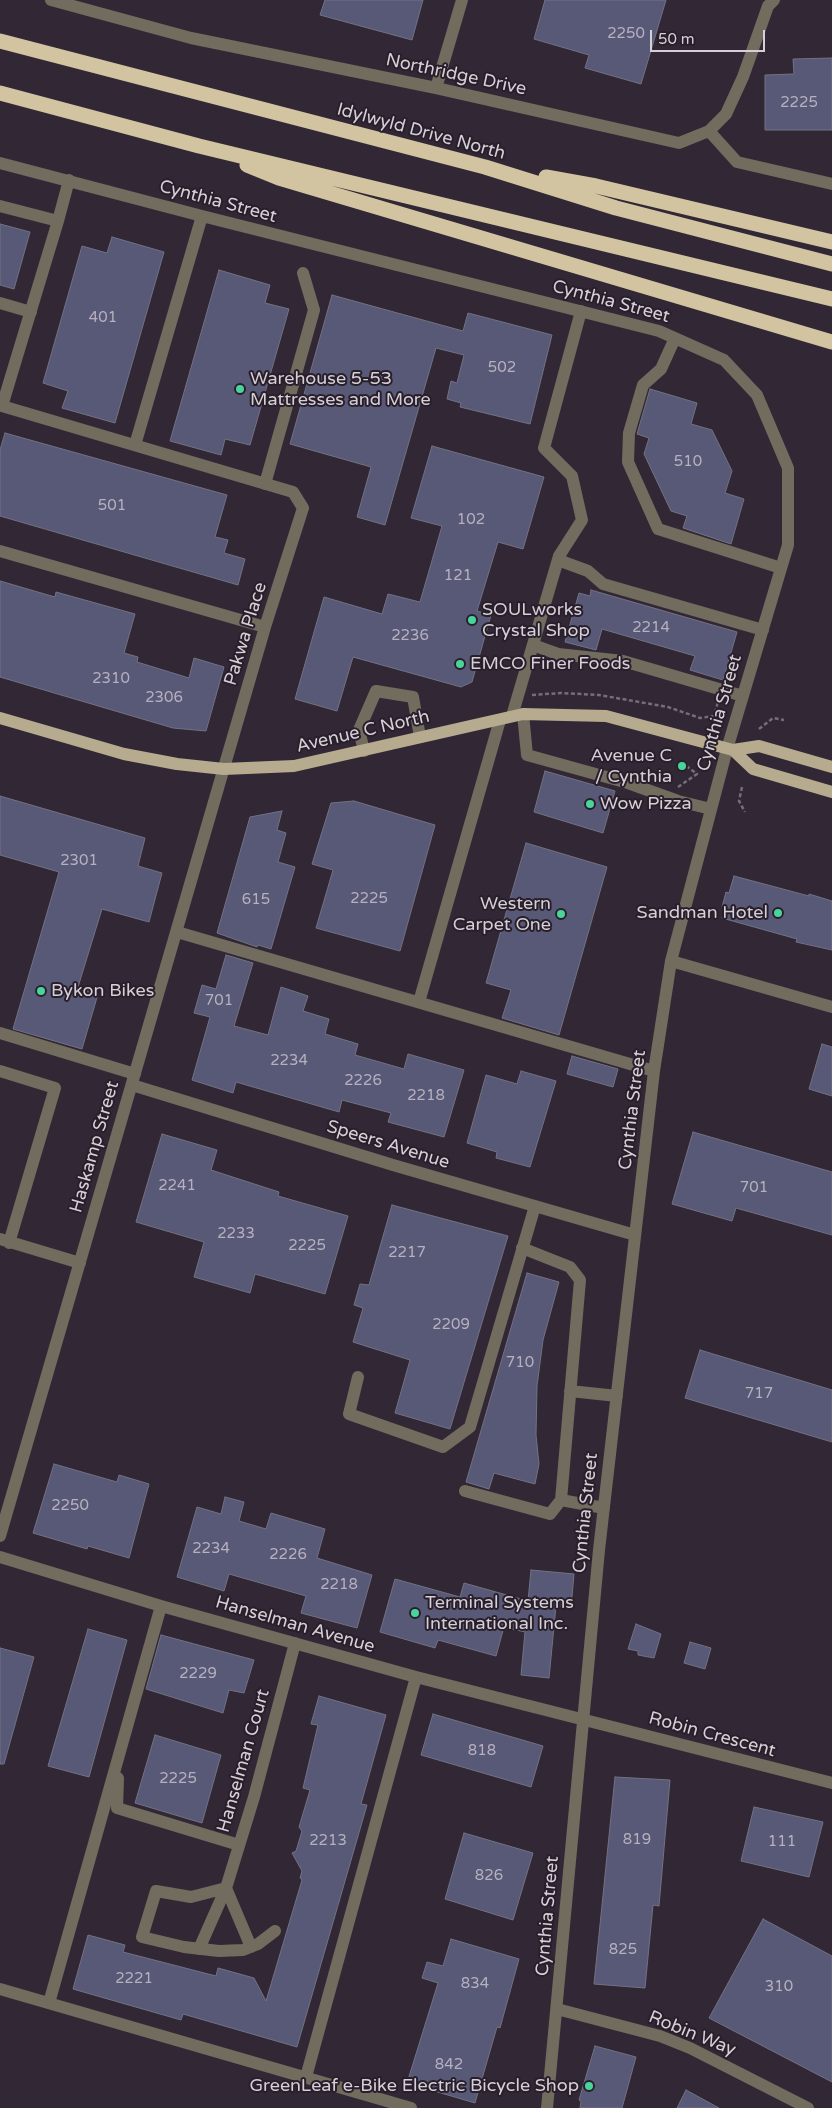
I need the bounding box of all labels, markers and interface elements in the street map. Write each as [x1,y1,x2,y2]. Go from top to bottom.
scale bar [652,20,767,52]
house number: 2250 [607,25,645,43]
text: 50 m [658,30,695,48]
street label: Northridge Drive [384,50,528,100]
house number: 2225 [780,94,818,112]
street label: Idylwyld Drive North [334,99,508,165]
street label: Cynthia Street [157,176,279,228]
street label: Cynthia Street [550,276,672,328]
house number: 401 [89,309,117,327]
house number: 502 [488,359,516,377]
place label: Warehouse 5-53 Mattresses and More [250,368,431,410]
marker: Warehouse 5-53 Mattresses and More [234,383,246,395]
house number: 510 [674,453,702,471]
house number: 501 [98,497,126,515]
house number: 102 [457,511,485,529]
house number: 121 [444,567,472,585]
street label: Pakwa Place [220,580,272,688]
place label: SOULworks Crystal Shop [482,599,590,642]
marker: SOULworks Crystal Shop [466,614,478,626]
house number: 2214 [632,619,670,637]
house number: 2236 [391,627,429,645]
street label: Cynthia Street [693,652,747,774]
place label: EMCO Finer Foods [470,653,630,675]
marker: EMCO Finer Foods [454,658,466,670]
house number: 2310 [92,670,130,688]
house number: 2306 [145,689,183,707]
street label: Avenue C North [294,706,432,758]
place label: Avenue C / Cynthia [590,745,672,788]
marker: Avenue C / Cynthia [676,760,688,772]
place label: Wow Pizza [600,793,692,815]
marker: Wow Pizza [584,798,596,810]
house number: 2301 [60,852,98,870]
house number: 2225 [350,890,388,908]
house number: 615 [242,891,270,909]
place label: Western Carpet One [453,893,551,936]
place label: Sandman Hotel [637,902,768,924]
marker: Sandman Hotel [772,907,784,919]
marker: Western Carpet One [555,908,567,920]
place label: Bykon Bikes [51,980,154,1002]
marker: Bykon Bikes [35,985,47,997]
house number: 701 [205,992,233,1010]
street label: Cynthia Street [615,1049,651,1171]
house number: 2234 [270,1052,308,1070]
house number: 2226 [344,1072,382,1090]
street label: Haskamp Street [66,1079,124,1215]
house number: 2218 [407,1087,445,1105]
street label: Speers Avenue [324,1116,452,1174]
house number: 2241 [158,1177,196,1195]
house number: 701 [740,1179,768,1197]
house number: 2233 [217,1225,255,1243]
house number: 2225 [288,1237,326,1255]
house number: 2217 [388,1244,426,1262]
house number: 2209 [432,1316,470,1334]
house number: 710 [506,1354,534,1372]
house number: 717 [745,1385,773,1403]
street label: Cynthia Street [569,1452,603,1574]
house number: 2250 [51,1497,89,1515]
house number: 2234 [192,1540,230,1558]
house number: 2226 [269,1546,307,1564]
house number: 2218 [320,1576,358,1594]
street label: Hanselman Avenue [213,1592,377,1658]
place label: Terminal Systems International Inc. [425,1592,574,1635]
marker: Terminal Systems International Inc. [409,1607,421,1619]
house number: 2229 [179,1665,217,1683]
street label: Hanselman Court [213,1687,275,1835]
street label: Robin Crescent [646,1708,778,1762]
house number: 818 [468,1742,496,1760]
house number: 2225 [159,1770,197,1788]
house number: 819 [623,1831,651,1849]
house number: 2213 [309,1832,347,1850]
house number: 111 [768,1833,796,1851]
street label: Cynthia Street [532,1855,564,1977]
house number: 826 [475,1867,503,1885]
house number: 825 [609,1941,637,1959]
house number: 2221 [115,1970,153,1988]
house number: 834 [461,1975,489,1993]
house number: 310 [765,1978,793,1996]
street label: Robin Way [645,2007,739,2061]
house number: 842 [435,2056,463,2074]
place label: GreenLeaf e-Bike Electric Bicycle Shop [249,2075,579,2097]
marker: GreenLeaf e-Bike Electric Bicycle Shop [583,2080,595,2092]

